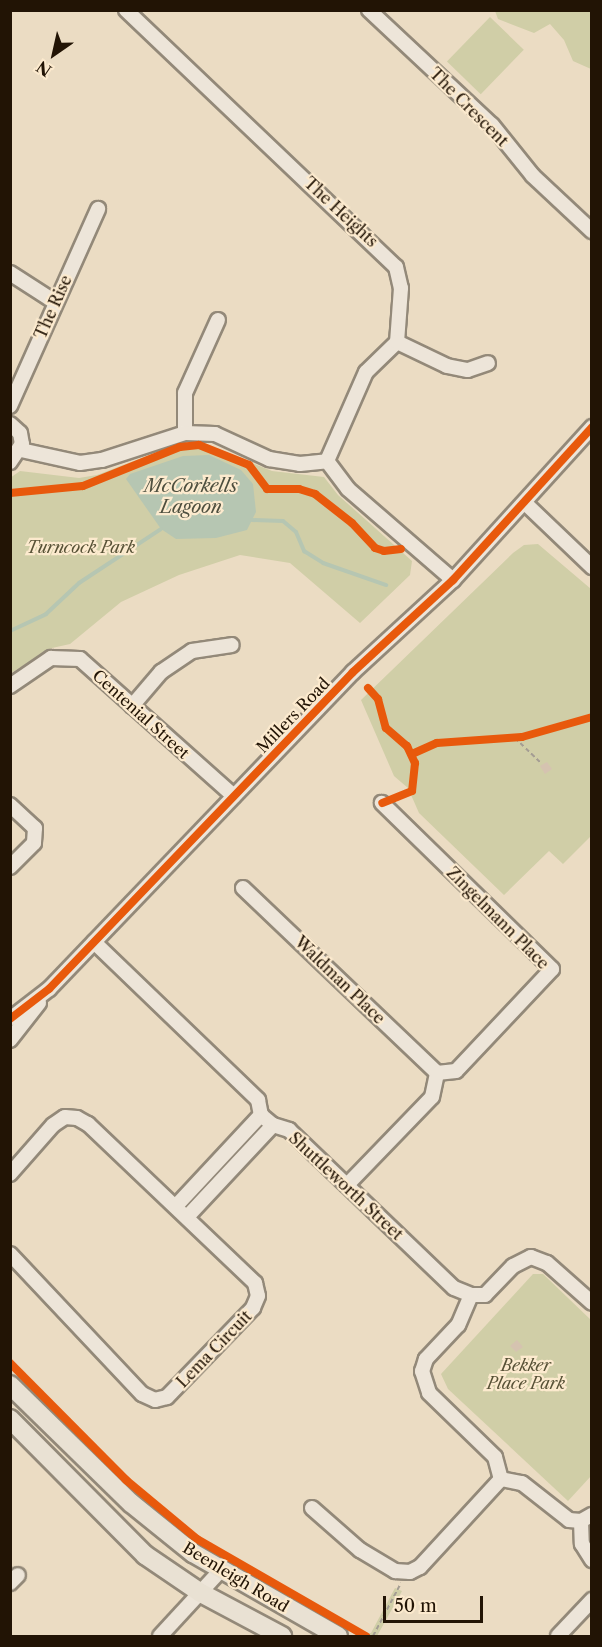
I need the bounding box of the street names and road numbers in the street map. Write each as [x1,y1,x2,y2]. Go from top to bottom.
street label: The Crescent [426,64,512,150]
street label: The Heights [300,173,382,251]
street label: The Rise [30,272,76,342]
street label: Centenial Street [89,666,193,762]
street label: Millers Road [252,673,334,757]
street label: Zingelmann Place [443,863,553,973]
street label: Waldman Place [291,932,389,1028]
street label: Shuttleworth Street [285,1128,407,1244]
street label: Lema Circuit [173,1307,255,1391]
street label: Beenleigh Road [180,1538,292,1616]

